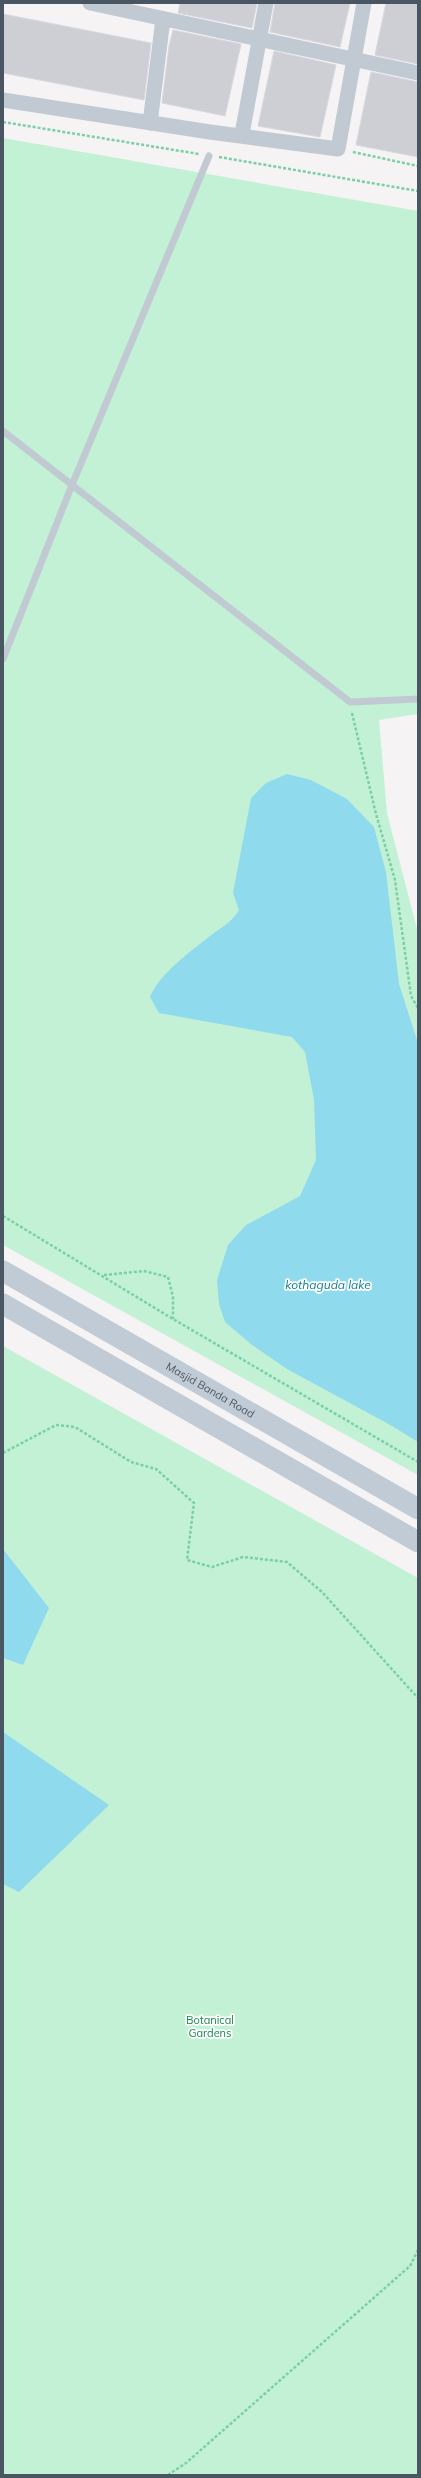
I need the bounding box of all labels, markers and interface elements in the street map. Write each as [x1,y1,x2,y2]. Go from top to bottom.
water label: kothaguda lake [285,1277,371,1292]
street label: Masjid Banda Road [164,1359,257,1421]
park label: Botanical Gardens [186,2013,234,2040]

